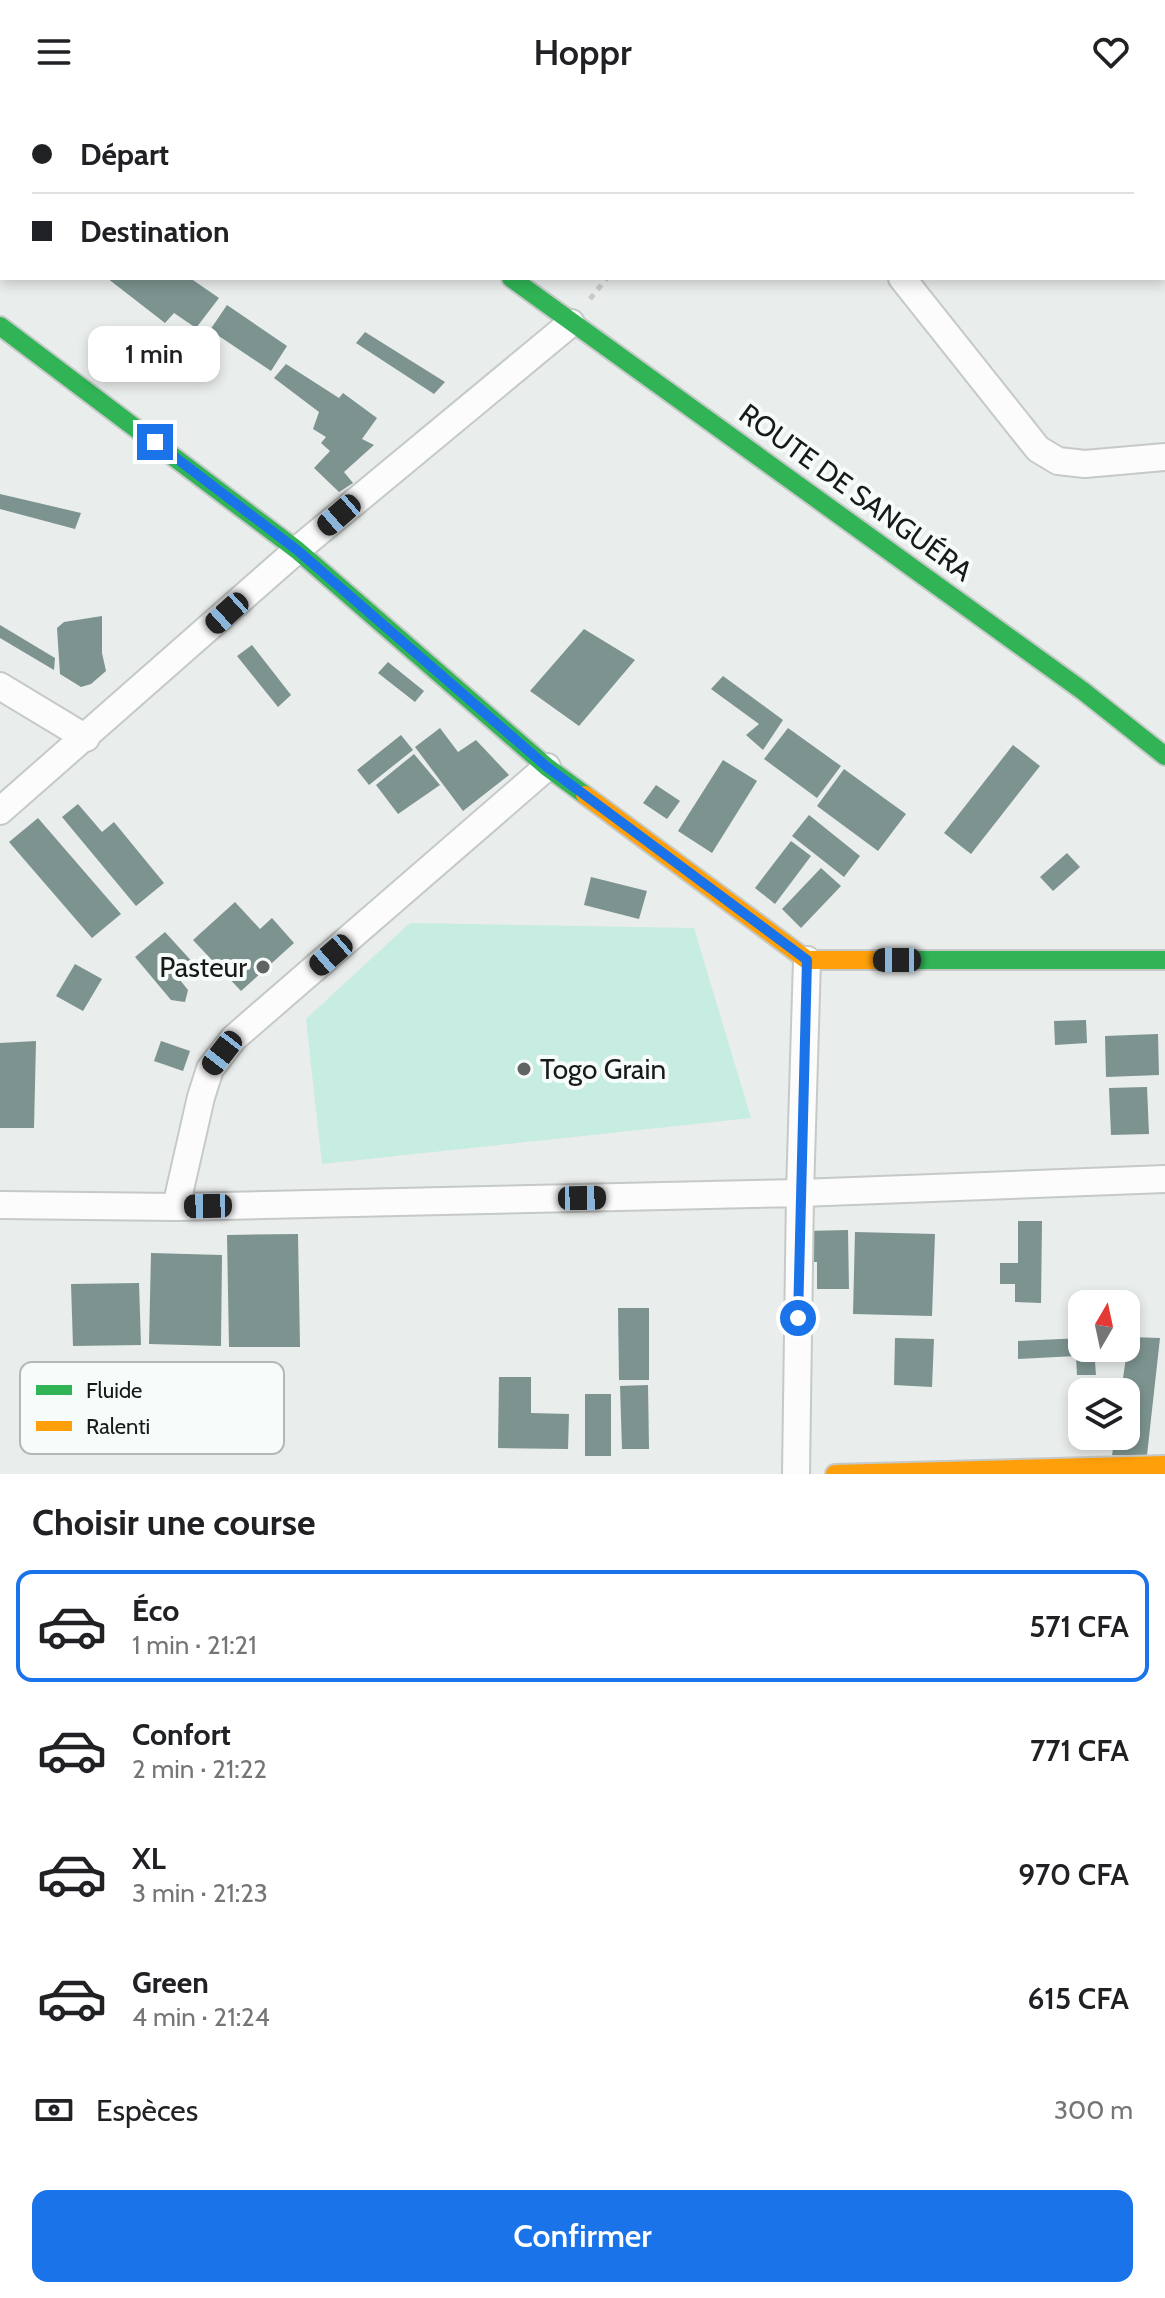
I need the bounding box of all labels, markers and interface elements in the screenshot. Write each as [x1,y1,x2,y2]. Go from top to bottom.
icon: menu [32,30,76,74]
text: Hoppr [533,30,632,74]
icon: heart [1089,30,1133,74]
text: Départ [80,136,169,173]
text: Destination [80,213,230,250]
callout: 1 min [89,326,221,382]
text: 1 min [125,338,183,370]
street label: ROUTE DE SANGUÉRA [733,396,980,588]
route end [137,424,173,460]
car [313,490,365,540]
car [201,588,253,638]
car [305,930,357,980]
car [873,948,921,972]
place label: Pasteur [159,950,247,984]
marker: Pasteur [254,958,272,976]
car [198,1027,246,1079]
place label: Togo Grain [540,1052,666,1086]
marker: Togo Grain [515,1060,533,1078]
car [558,1186,606,1210]
car [184,1194,232,1218]
north arrow [1068,1290,1140,1362]
map controls [1068,1290,1140,1450]
route start [780,1300,816,1336]
legend [20,1362,284,1454]
text: Fluide [86,1377,142,1404]
button: layers [1068,1378,1140,1450]
text: Ralenti [86,1413,150,1440]
text: Choisir une course [32,1500,315,1544]
icon: car [36,1590,108,1662]
text: Éco [132,1592,179,1629]
text: 571 CFA [1029,1608,1129,1645]
text: 1 min · 21:21 [132,1629,257,1661]
icon: car [36,1714,108,1786]
text: Confort [132,1716,231,1753]
text: 771 CFA [1030,1732,1129,1769]
text: 2 min · 21:22 [132,1753,267,1785]
icon: car [36,1838,108,1910]
text: XL [132,1840,166,1877]
text: 970 CFA [1018,1856,1129,1893]
text: 3 min · 21:23 [132,1877,268,1909]
icon: car [36,1962,108,2034]
text: Green [132,1964,209,2001]
text: 615 CFA [1028,1980,1129,2017]
text: 4 min · 21:24 [132,2001,270,2033]
icon: cash [32,2088,76,2132]
text: Espèces [96,2092,198,2129]
text: 300 m [1054,2094,1133,2126]
button: Confirmer [32,2190,1133,2282]

